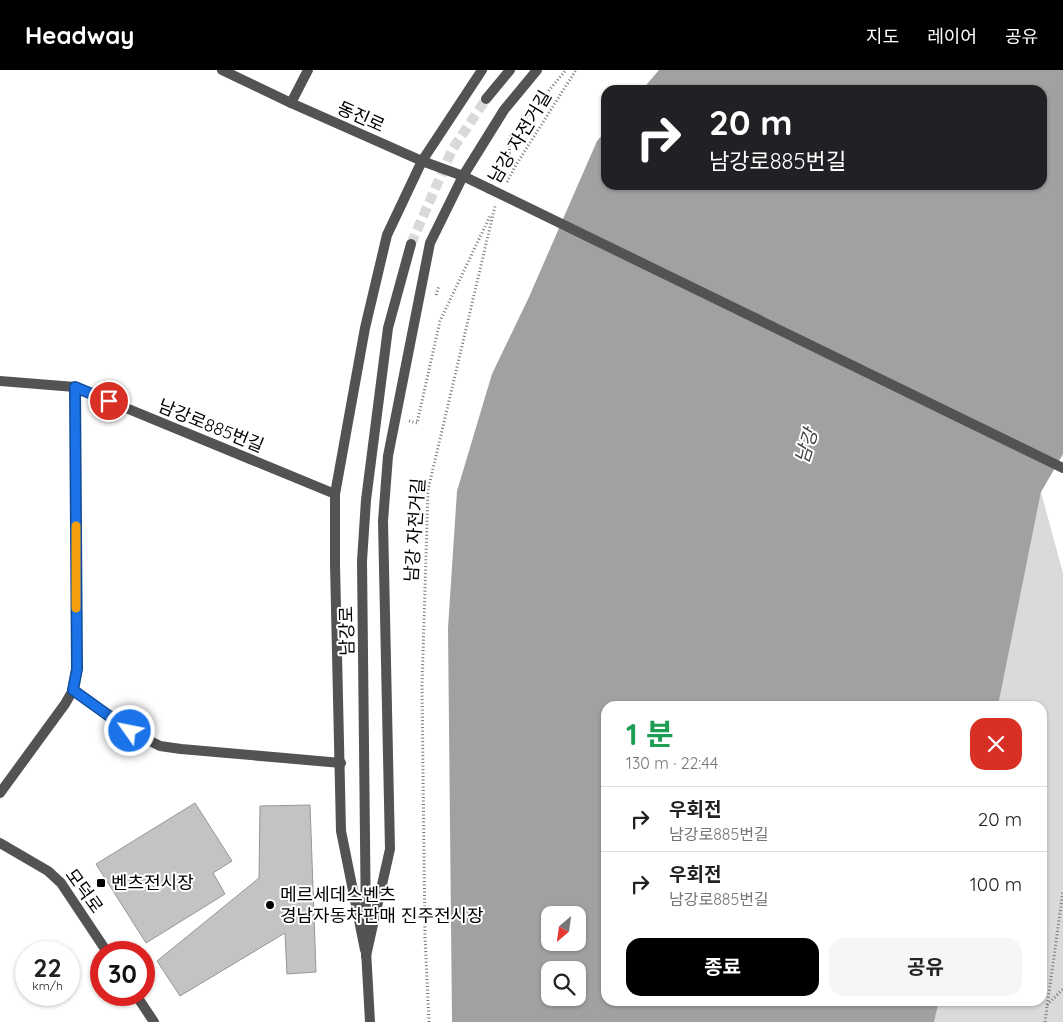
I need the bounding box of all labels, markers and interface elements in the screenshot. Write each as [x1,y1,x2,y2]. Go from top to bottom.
text: Headway [25,20,134,50]
text: 지도 [866,25,899,48]
text: 레이어 [927,25,977,48]
text: 공유 [1005,25,1038,48]
street label: 남강 자전거길 [483,86,556,187]
street label: 동진로 [334,96,389,137]
text: 20 m [709,100,792,144]
icon: right [626,105,691,170]
text: 남강로885번길 [709,147,846,175]
pin [88,380,130,422]
icon: arrive [95,387,123,415]
street label: 남강로885번길 [155,394,267,457]
water label: 남강 [789,423,823,466]
street label: 남강 자전거길 [399,477,430,583]
street label: 남강로 [335,606,358,656]
position arrow [103,704,155,756]
text: 1 분 [626,715,674,753]
button: close [970,718,1022,770]
text: 130 m · 22:44 [626,753,718,773]
text: 우회전 [669,797,721,821]
icon: right [626,805,654,833]
text: 20 m [978,807,1022,831]
text: 남강로885번길 [669,824,769,844]
text: 우회전 [669,862,721,886]
street label: 모덕로 [60,864,108,918]
icon: right [626,870,654,898]
place label: 벤츠전시장 [111,871,194,894]
text: 100 m [970,872,1022,896]
marker: 벤츠전시장 [95,877,107,889]
place label: 메르세데스벤츠 경남자동차판매 진주전시장 [280,883,484,927]
text: 남강로885번길 [669,889,769,909]
marker: 메르세데스벤츠 경남자동차판매 진주전시장 [264,899,276,911]
north arrow [541,906,586,951]
map controls [541,906,586,1006]
button: 종료 [626,938,819,996]
button: 공유 [829,938,1022,996]
speed limit sign: 30 [90,941,155,1006]
text: 22 [33,952,62,983]
button: search [541,961,586,1006]
text: km/h [32,978,63,993]

